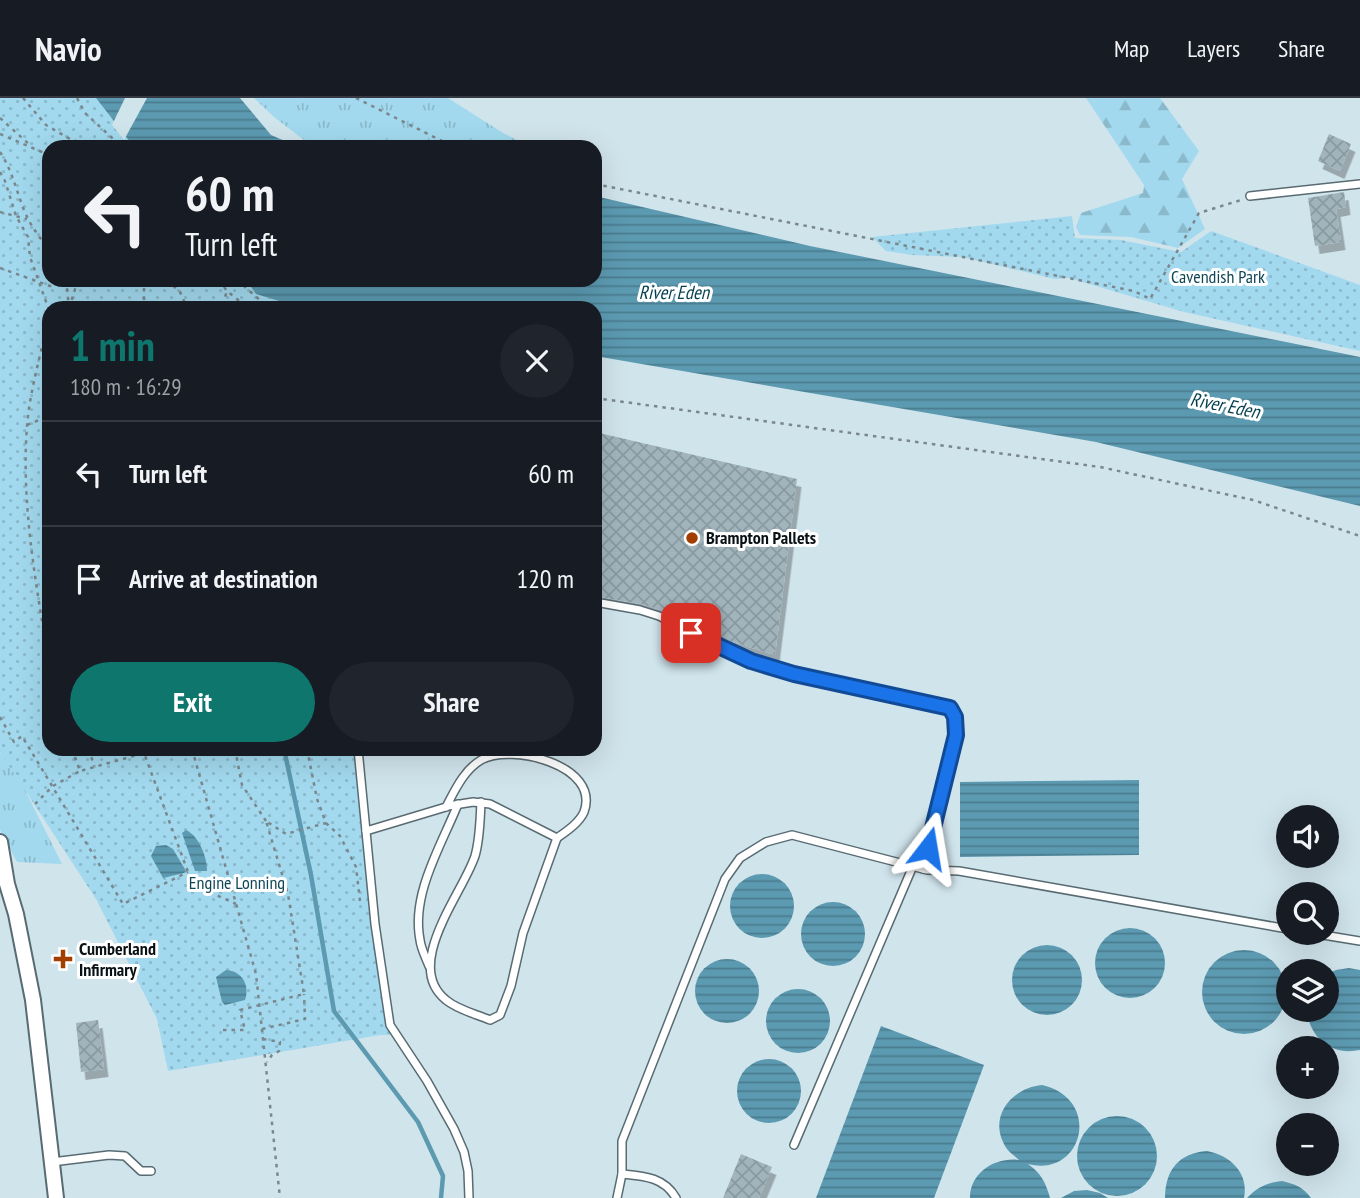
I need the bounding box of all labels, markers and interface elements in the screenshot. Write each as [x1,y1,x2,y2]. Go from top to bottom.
text: Navio [35,27,102,70]
text: Map [1114,33,1149,64]
text: Layers [1187,33,1240,64]
text: Share [1278,33,1325,64]
text: 60 m [185,161,274,225]
icon: left [70,168,161,259]
text: Turn left [185,223,277,265]
park label: Cavendish Park [1171,265,1265,288]
water label: River Eden [639,280,711,304]
text: 1 min [70,318,155,373]
button: close [500,324,574,398]
text: 180 m · 16:29 [70,372,182,401]
water label: River Eden [1188,387,1263,424]
icon: left [70,455,108,493]
text: Turn left [129,457,207,490]
text: 60 m [528,457,574,490]
place label: Brampton Pallets [706,526,816,549]
marker: Brampton Pallets [684,530,700,546]
icon: arrive [70,560,108,598]
text: Arrive at destination [129,562,318,595]
text: 120 m [516,562,574,595]
pin [661,603,721,663]
icon: arrive [672,614,710,652]
button: Exit [70,662,315,742]
button: Share [329,662,574,742]
map controls [1276,805,1339,1176]
button: sound [1276,805,1339,868]
position arrow [891,811,965,885]
park label: Engine Lonning [189,871,285,894]
button: search [1276,882,1339,945]
place label: Cumberland Infirmary [79,937,156,981]
marker: Cumberland Infirmary [53,949,73,969]
button: layers [1276,959,1339,1022]
button: + [1276,1036,1339,1099]
button: − [1276,1113,1339,1176]

